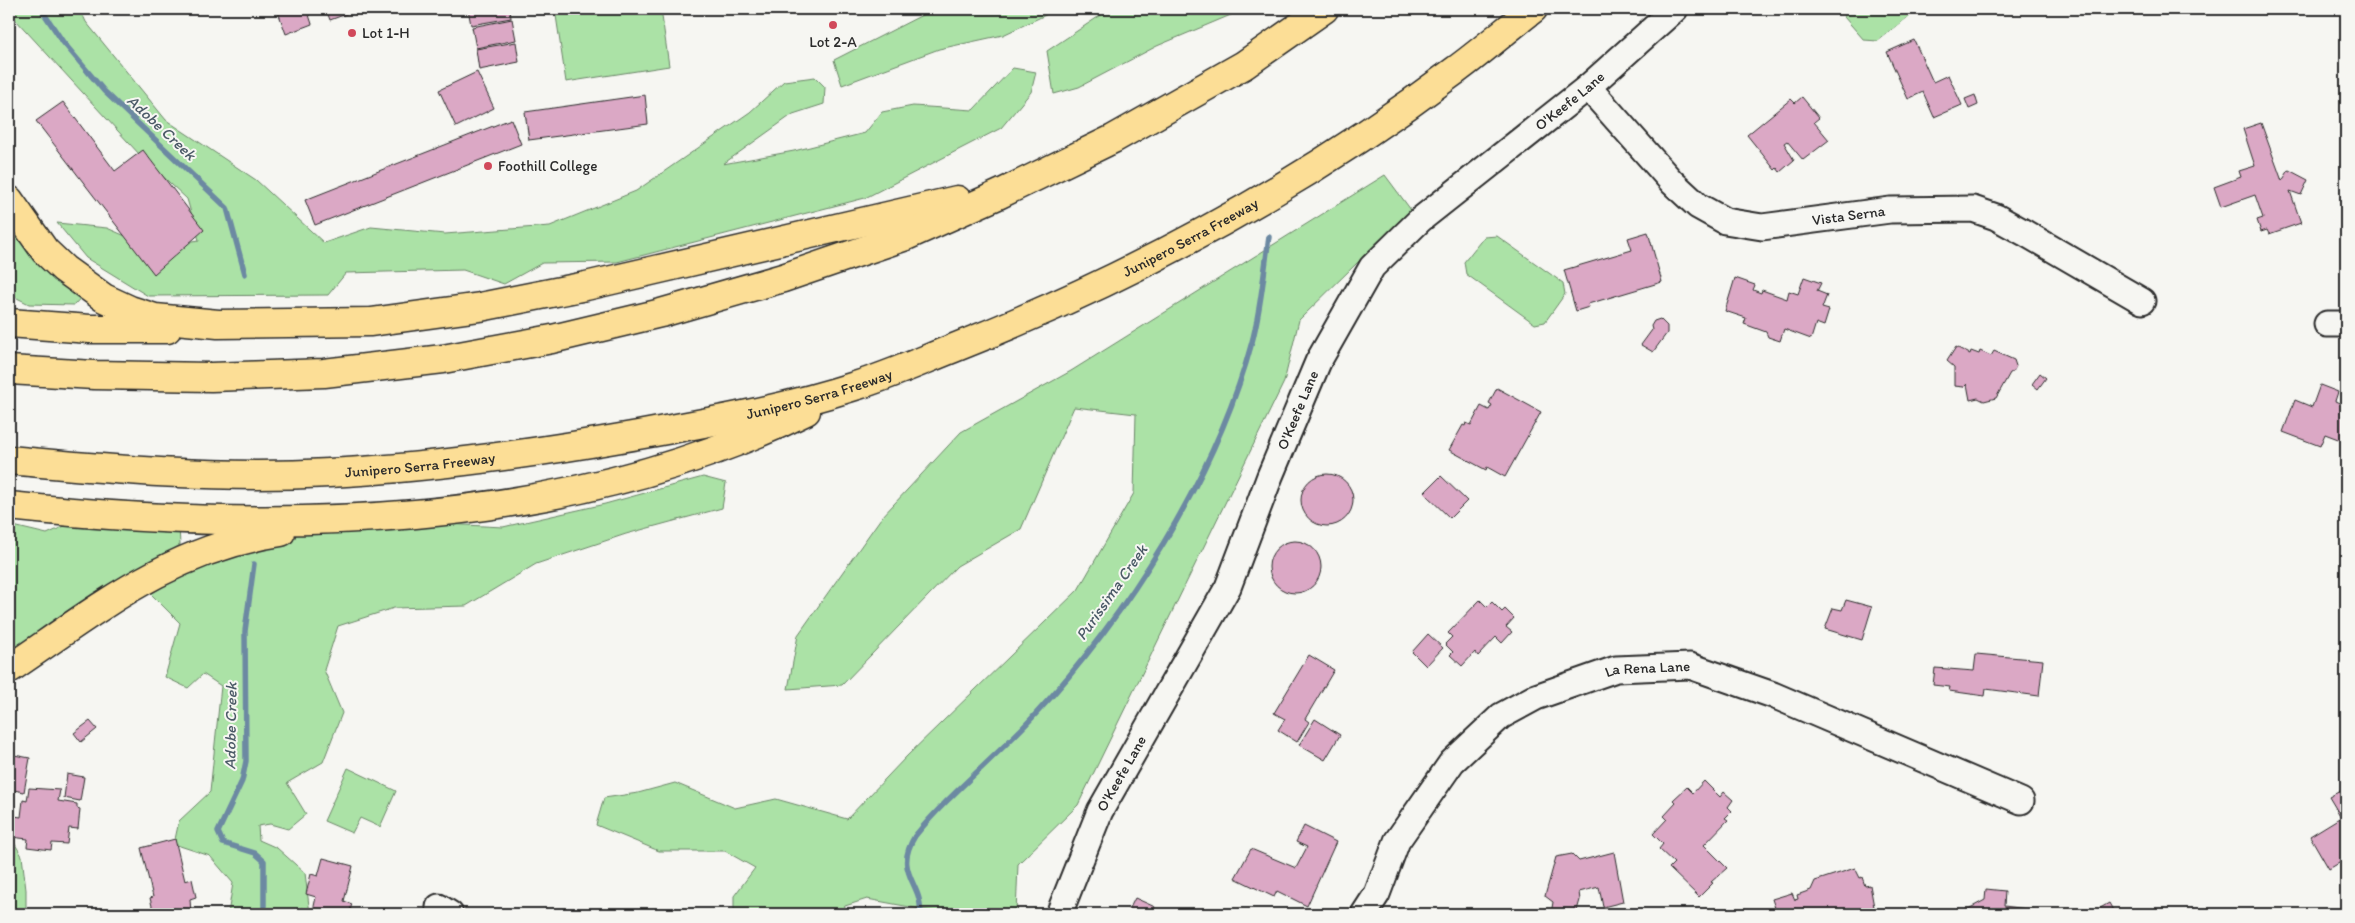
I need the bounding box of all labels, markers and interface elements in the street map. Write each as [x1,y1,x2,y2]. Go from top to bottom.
marker: Lot 2-A [827,19,839,31]
place label: Lot 1-H [362,24,410,42]
marker: Lot 1-H [346,27,358,39]
place label: Lot 2-A [809,33,857,51]
street label: O'Keefe Lane [1531,67,1608,134]
water label: Adobe Creek [123,91,200,164]
place label: Foothill College [498,157,597,175]
marker: Foothill College [482,160,494,172]
street label: Junipero Serra Freeway [1120,194,1261,281]
street label: Vista Serna [1811,202,1887,229]
street label: Junipero Serra Freeway [745,365,895,423]
street label: O'Keefe Lane [1273,368,1322,453]
street label: Junipero Serra Freeway [344,449,496,481]
water label: Purissima Creek [1071,540,1152,644]
street label: La Rena Lane [1602,657,1690,681]
water label: Adobe Creek [220,682,241,770]
street label: O'Keefe Lane [1093,732,1150,815]

